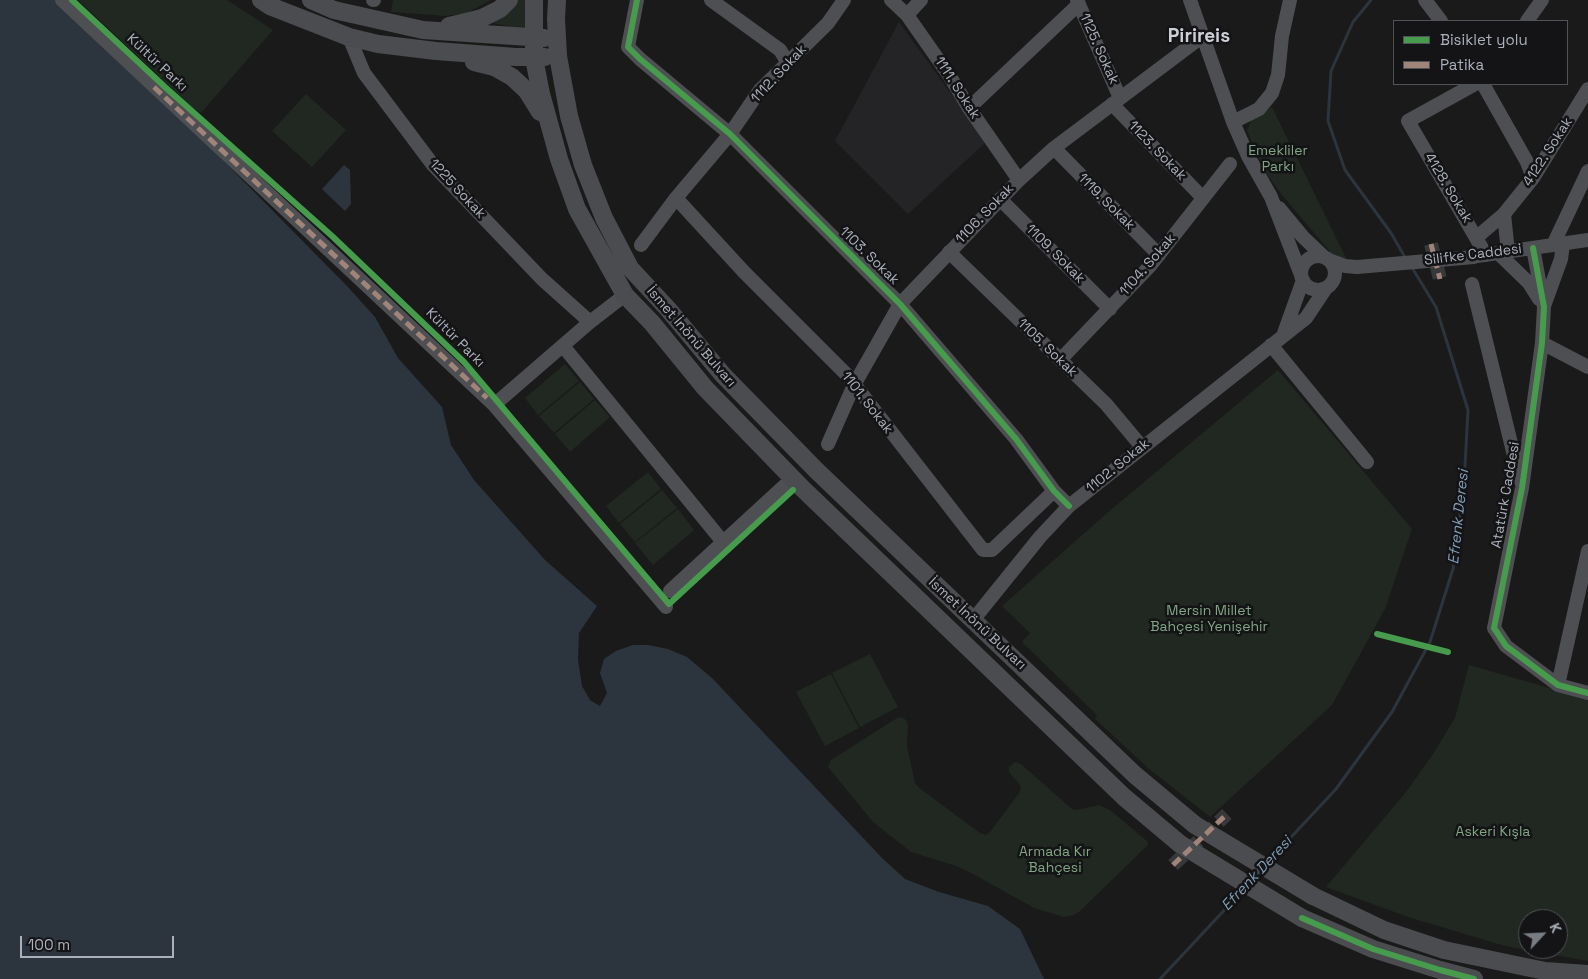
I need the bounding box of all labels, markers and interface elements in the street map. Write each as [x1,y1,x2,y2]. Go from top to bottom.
street label: 1125. Sokak [1076,11,1122,87]
legend [1393,20,1568,85]
district label: Pirireis [1168,26,1230,48]
text: Bisiklet yolu [1440,30,1528,49]
street label: Kültür Parkı [123,31,191,95]
street label: 1112. Sokak [748,41,810,107]
street label: 1111. Sokak [931,54,983,122]
text: Patika [1440,55,1484,74]
street label: 4122. Sokak [1520,115,1576,189]
street label: 1123. Sokak [1125,118,1189,184]
park label: Emekliler Parkı [1248,143,1308,176]
street label: 4128. Sokak [1421,150,1475,226]
street label: 1225 Sokak [425,156,489,222]
street label: 1119. Sokak [1074,170,1138,234]
street label: 1106. Sokak [952,181,1018,247]
street label: 1109. Sokak [1022,221,1088,287]
street label: 1103. Sokak [836,223,902,289]
street label: 1104. Sokak [1116,231,1180,299]
street label: Silifke Caddesi [1423,241,1523,269]
street label: İsmet İnönü Bulvarı [643,283,739,391]
street label: Kültür Parkı [422,305,488,371]
street label: 1105. Sokak [1014,315,1080,381]
street label: 1101. Sokak [838,369,896,437]
street label: 1102. Sokak [1083,435,1153,497]
street label: Atatürk Caddesi [1488,440,1524,550]
water label: Efrenk Deresi [1445,469,1473,565]
street label: İsmet İnönü Bulvarı [925,574,1029,674]
park label: Mersin Millet Bahçesi Yenişehir [1150,603,1268,636]
park label: Askeri Kışla [1456,824,1530,840]
water label: Efrenk Deresi [1218,833,1296,915]
park label: Armada Kır Bahçesi [1019,844,1091,876]
north arrow [1518,909,1568,959]
text: K [1546,920,1566,936]
scale bar [22,926,176,958]
text: 100 m [28,935,70,954]

